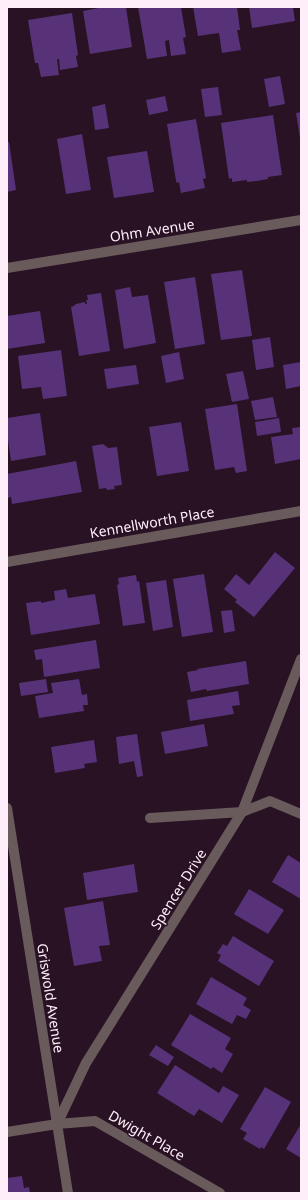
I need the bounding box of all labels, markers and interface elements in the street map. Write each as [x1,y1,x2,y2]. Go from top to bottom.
street label: Ohm Avenue [108,214,196,246]
street label: Kennellworth Place [88,502,216,542]
street label: Spencer Drive [146,845,210,933]
street label: Griswold Avenue [33,942,69,1054]
street label: Dwight Place [105,1105,189,1165]

